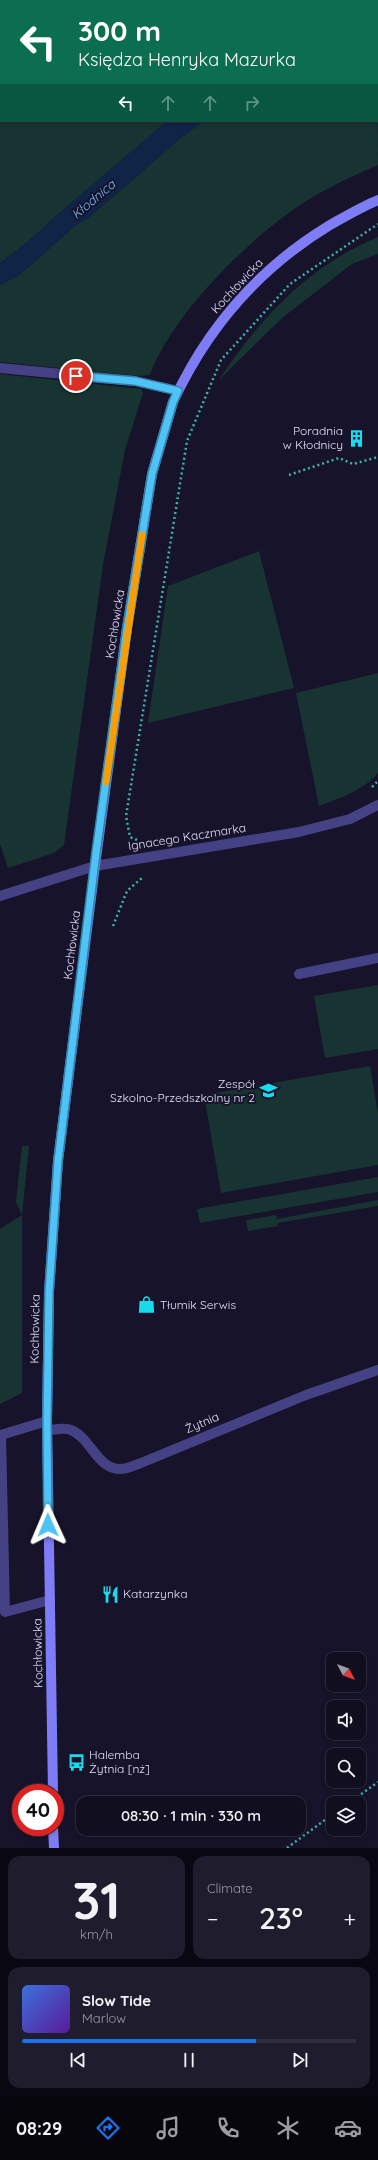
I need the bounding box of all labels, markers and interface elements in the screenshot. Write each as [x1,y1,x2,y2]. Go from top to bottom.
text: 300 m [78,13,161,48]
icon: left [12,16,64,68]
text: Księdza Henryka Mazurka [78,48,296,71]
icon: left [115,92,137,114]
icon: ahead [157,92,179,114]
icon: ahead [199,92,221,114]
icon: right [241,92,263,114]
water label: Kłodnica [68,175,119,222]
street label: Kochłowicka [207,255,266,316]
pin [59,359,93,393]
icon: arrive [65,365,87,387]
place label: Poradnia w Kłodnicy [283,423,343,452]
building icon: Poradnia w Kłodnicy [346,428,366,448]
street label: Kochłowicka [102,588,127,659]
street label: Ignacego Kaczmarka [127,820,247,853]
street label: Kochłowicka [60,909,83,980]
place label: Zespół Szkolno-Przedszkolny nr 2 [110,1076,255,1105]
school or university icon: Zespół Szkolno-Przedszkolny nr 2 [258,1081,278,1101]
street label: Kochłowicka [26,1294,43,1364]
shop icon: Tłumik Serwis [137,1295,157,1315]
place label: Tłumik Serwis [160,1297,236,1312]
street label: Żytnia [183,1409,221,1436]
position arrow [27,1504,69,1546]
restaurant icon: Katarzynka [100,1584,120,1604]
place label: Katarzynka [123,1586,187,1601]
street label: Kochłowicka [29,1618,46,1688]
north arrow [326,1652,366,1692]
map controls [326,1652,366,1836]
button: sound [326,1700,366,1740]
place label: Halemba Żytnia [nż] [89,1747,150,1776]
button: search [326,1748,366,1788]
bus stop icon: Halemba Żytnia [nż] [66,1752,86,1772]
speed limit sign: 40 [12,1784,64,1836]
button: layers [326,1796,366,1836]
text: 08:30 · 1 min · 330 m [121,1806,261,1825]
text: 31 [72,1867,121,1932]
text: Climate [207,1880,253,1896]
text: 23° [259,1899,303,1937]
text: − [207,1905,218,1933]
text: + [344,1905,356,1933]
text: km/h [80,1926,113,1942]
text: Slow Tide [82,1991,151,2010]
text: Marlow [82,2010,126,2026]
icon: previous [67,2049,89,2071]
icon: pause [178,2049,200,2071]
icon: next [289,2049,311,2071]
icon: directions [94,2114,122,2142]
icon: music [154,2114,182,2142]
icon: phone [214,2114,242,2142]
icon: climate [274,2114,302,2142]
icon: car [334,2114,362,2142]
text: 08:29 [16,2117,62,2140]

